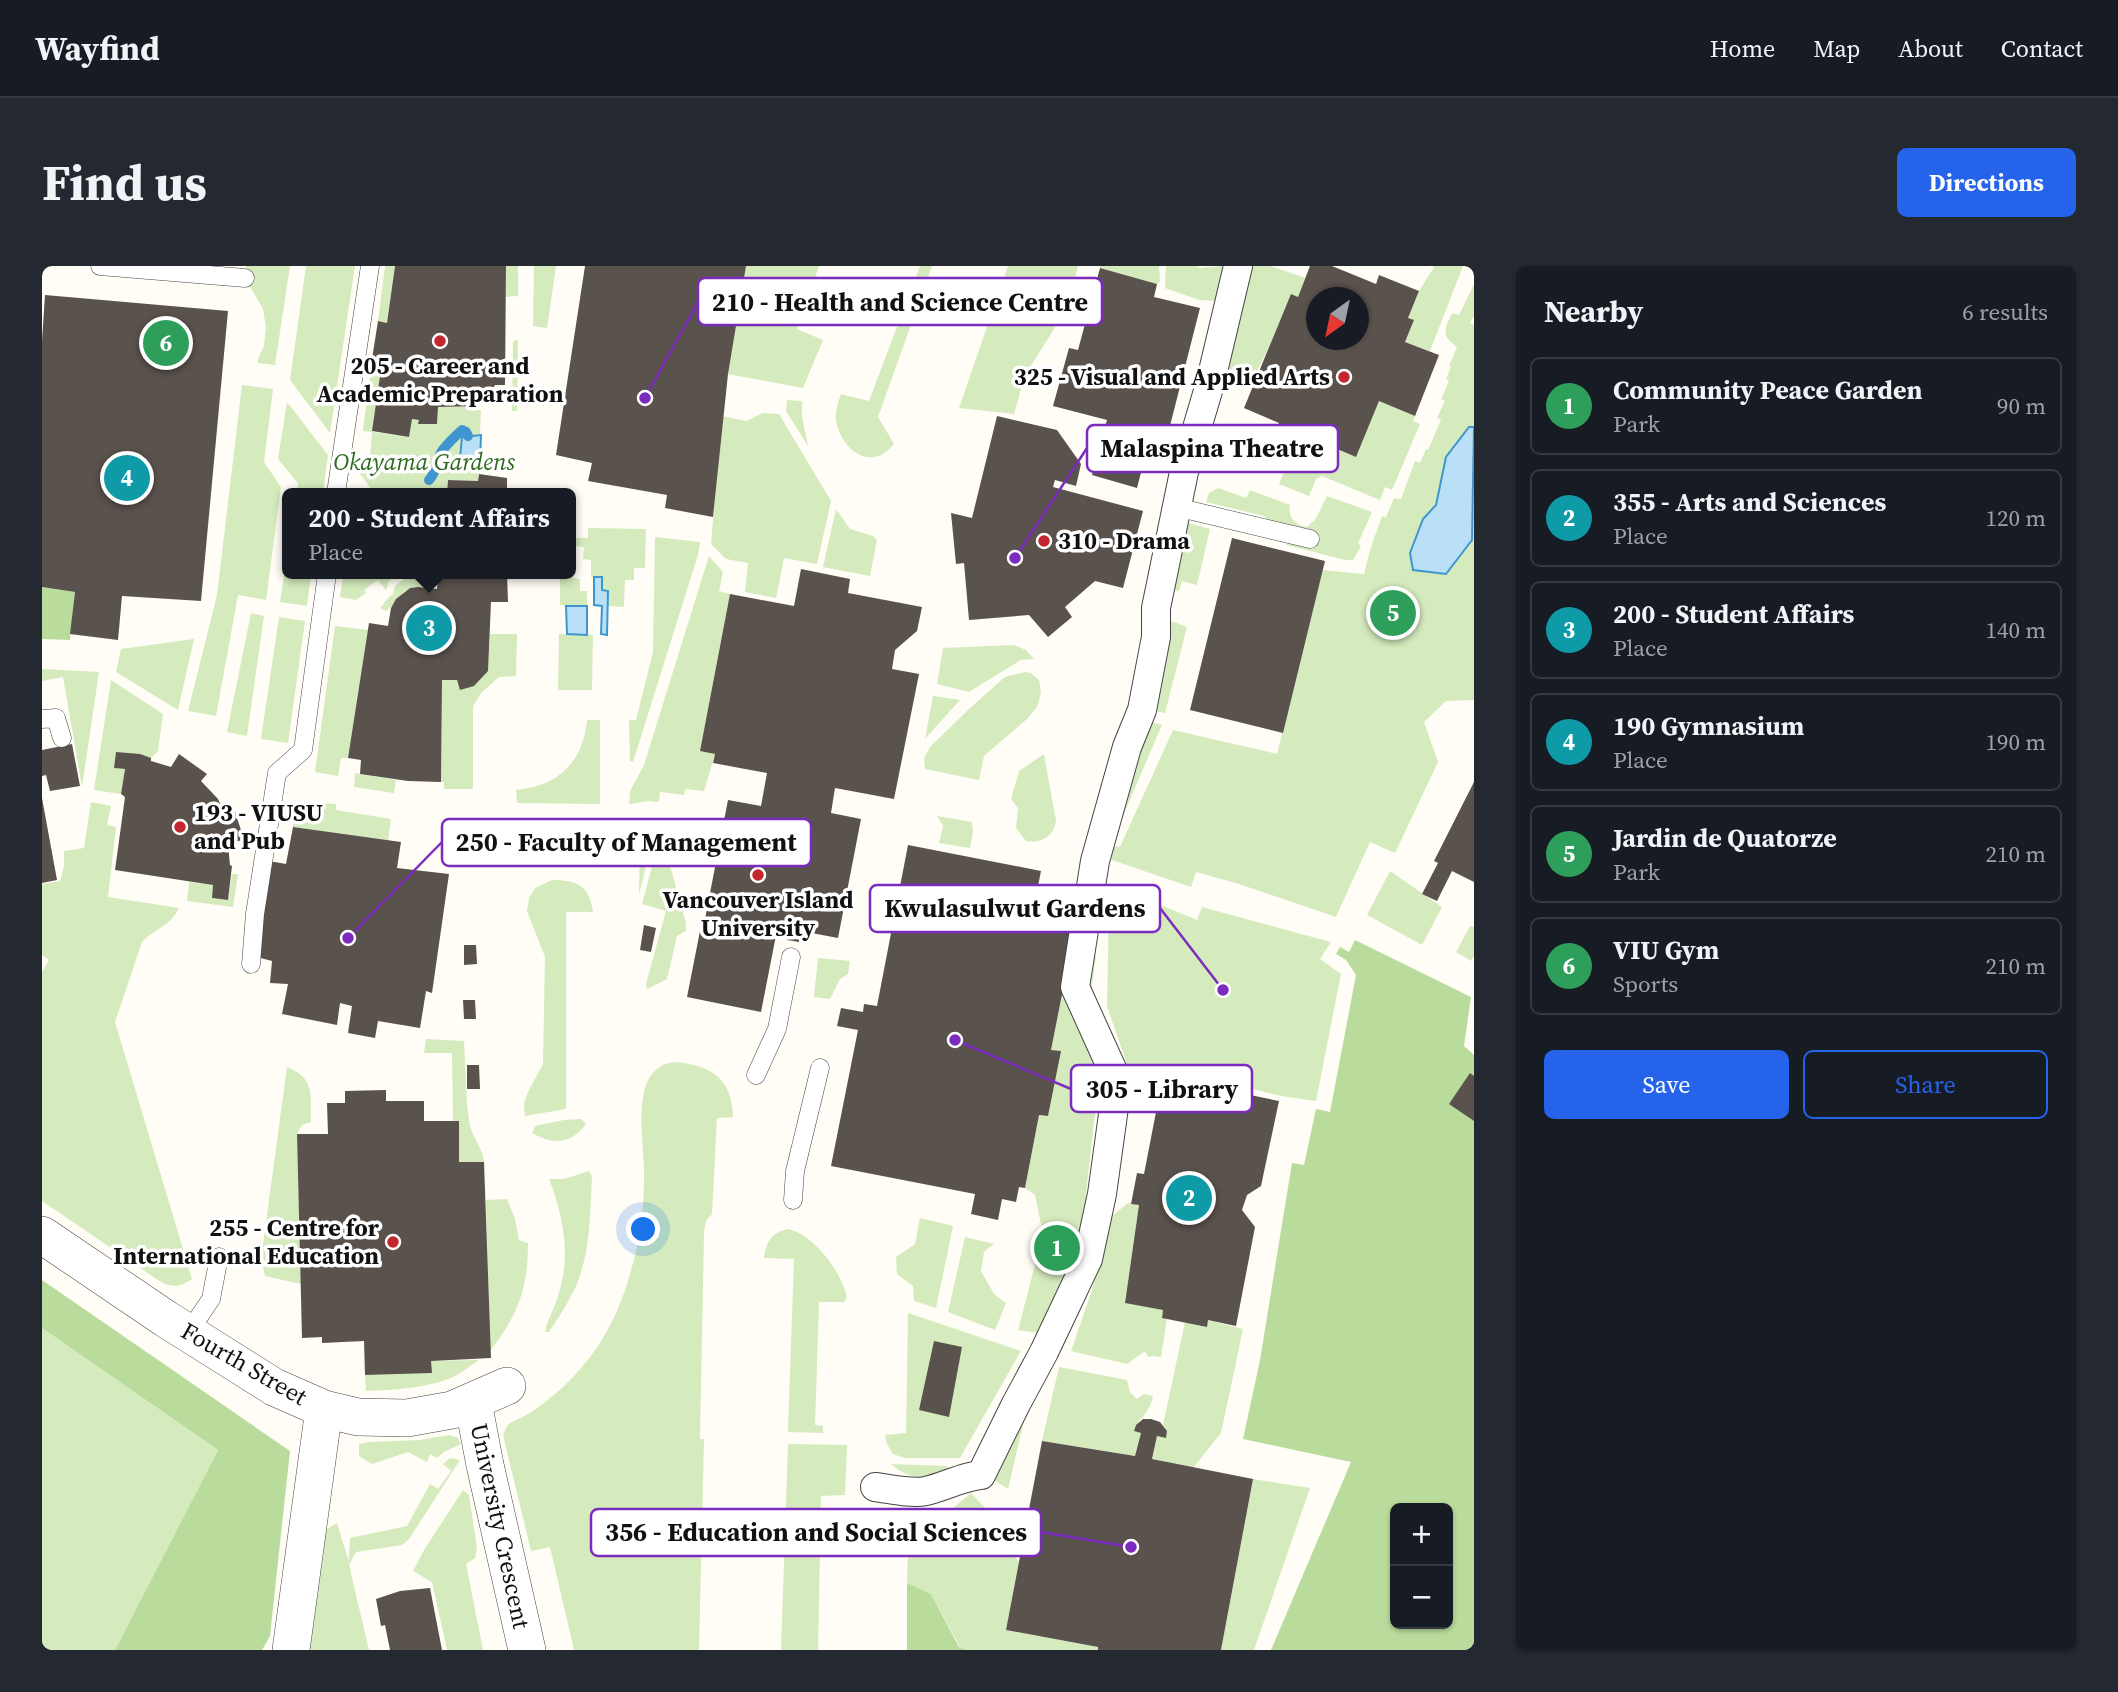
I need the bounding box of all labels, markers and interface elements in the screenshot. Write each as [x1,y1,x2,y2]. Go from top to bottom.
text: Wayfind [35,26,160,71]
text: Home [1710,32,1775,65]
text: Map [1813,32,1860,65]
text: About [1898,32,1963,65]
text: Contact [2001,32,2083,65]
button: Directions [1897,148,2076,217]
text: Find us [42,149,207,216]
callout: 210 - Health and Science Centre [698,278,1102,325]
text: 210 - Health and Science Centre [712,284,1088,320]
north arrow [1306,287,1369,350]
text: Nearby [1544,291,1643,332]
text: 6 results [1962,296,2048,328]
pin: 6 [143,317,189,369]
marker: 205 - Career and Academic Preparation [432,333,448,349]
place label: 205 - Career and Academic Preparation [317,349,564,410]
place label: 325 - Visual and Applied Arts [1014,360,1330,393]
marker: 325 - Visual and Applied Arts [1336,369,1352,385]
text: Community Peace Garden [1613,372,1922,408]
text: 1 [1563,390,1575,422]
text: 90 m [1997,390,2046,422]
text: Park [1613,408,1660,440]
callout: Malaspina Theatre [1087,425,1338,472]
text: Malaspina Theatre [1100,430,1324,466]
park label: Okayama Gardens [333,445,515,478]
pin: 4 [104,452,150,504]
text: 355 - Arts and Sciences [1613,484,1886,520]
popup [282,488,576,579]
text: 200 - Student Affairs [308,500,550,536]
text: 2 [1563,502,1575,534]
text: 120 m [1985,502,2046,534]
text: Place [1613,520,1668,552]
place label: 310 - Drama [1058,524,1190,557]
marker: 310 - Drama [1036,533,1052,549]
text: Place [308,536,363,568]
pin: 5 [1370,587,1416,639]
text: 200 - Student Affairs [1613,596,1854,632]
pin: 3 [406,602,452,654]
text: 3 [1563,614,1575,646]
text: 140 m [1985,614,2046,646]
text: Place [1613,632,1668,664]
text: 190 Gymnasium [1613,708,1804,744]
text: 4 [1563,726,1575,758]
text: 190 m [1985,726,2046,758]
text: Place [1613,744,1668,776]
place label: 193 - VIUSU and Pub [194,796,323,857]
marker: 193 - VIUSU and Pub [172,819,188,835]
callout: 250 - Faculty of Management [442,819,811,866]
text: Jardin de Quatorze [1613,820,1837,856]
text: 250 - Faculty of Management [455,824,797,860]
text: 5 [1563,838,1575,870]
text: 210 m [1985,838,2046,870]
text: Park [1613,856,1660,888]
marker: Vancouver Island University [750,867,766,883]
place label: Vancouver Island University [663,883,853,944]
callout: Kwulasulwut Gardens [870,885,1160,932]
text: Kwulasulwut Gardens [884,890,1146,926]
text: VIU Gym [1613,932,1719,968]
text: 6 [1563,950,1575,982]
text: 210 m [1985,950,2046,982]
text: Sports [1613,968,1678,1000]
button: Save [1544,1050,1789,1119]
button: Share [1803,1050,2048,1119]
callout: 305 - Library [1071,1065,1252,1112]
text: 305 - Library [1085,1071,1239,1107]
pin: 2 [1166,1172,1212,1224]
place label: 255 - Centre for International Education [113,1211,380,1272]
your location [626,1212,660,1246]
pin: 1 [1034,1222,1080,1274]
marker: 255 - Centre for International Education [385,1234,401,1250]
street label: Fourth Street [175,1314,313,1413]
street label: University Crescent [463,1420,538,1632]
map controls [1390,1503,1453,1629]
button: + [1390,1503,1453,1566]
callout: 356 - Education and Social Sciences [591,1509,1041,1556]
text: 356 - Education and Social Sciences [605,1514,1027,1550]
button: − [1390,1566,1453,1629]

